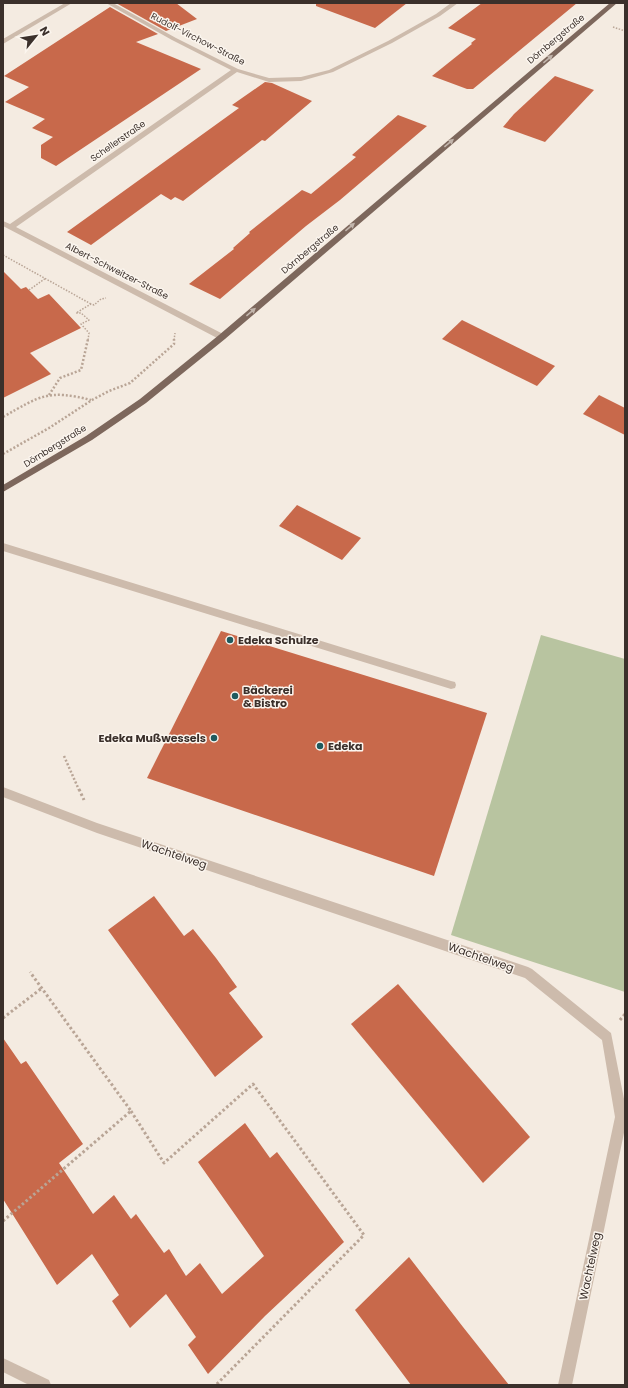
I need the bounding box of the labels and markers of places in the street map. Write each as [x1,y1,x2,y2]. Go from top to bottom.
place label: Edeka Schulze [238,632,319,648]
marker: Edeka Schulze [225,635,235,645]
place label: Bäckerei & Bistro [243,682,293,711]
marker: Bäckerei & Bistro [230,691,240,701]
place label: Edeka Mußwessels [99,730,206,746]
marker: Edeka Mußwessels [209,733,219,743]
place label: Edeka [328,738,362,754]
marker: Edeka [315,741,325,751]

